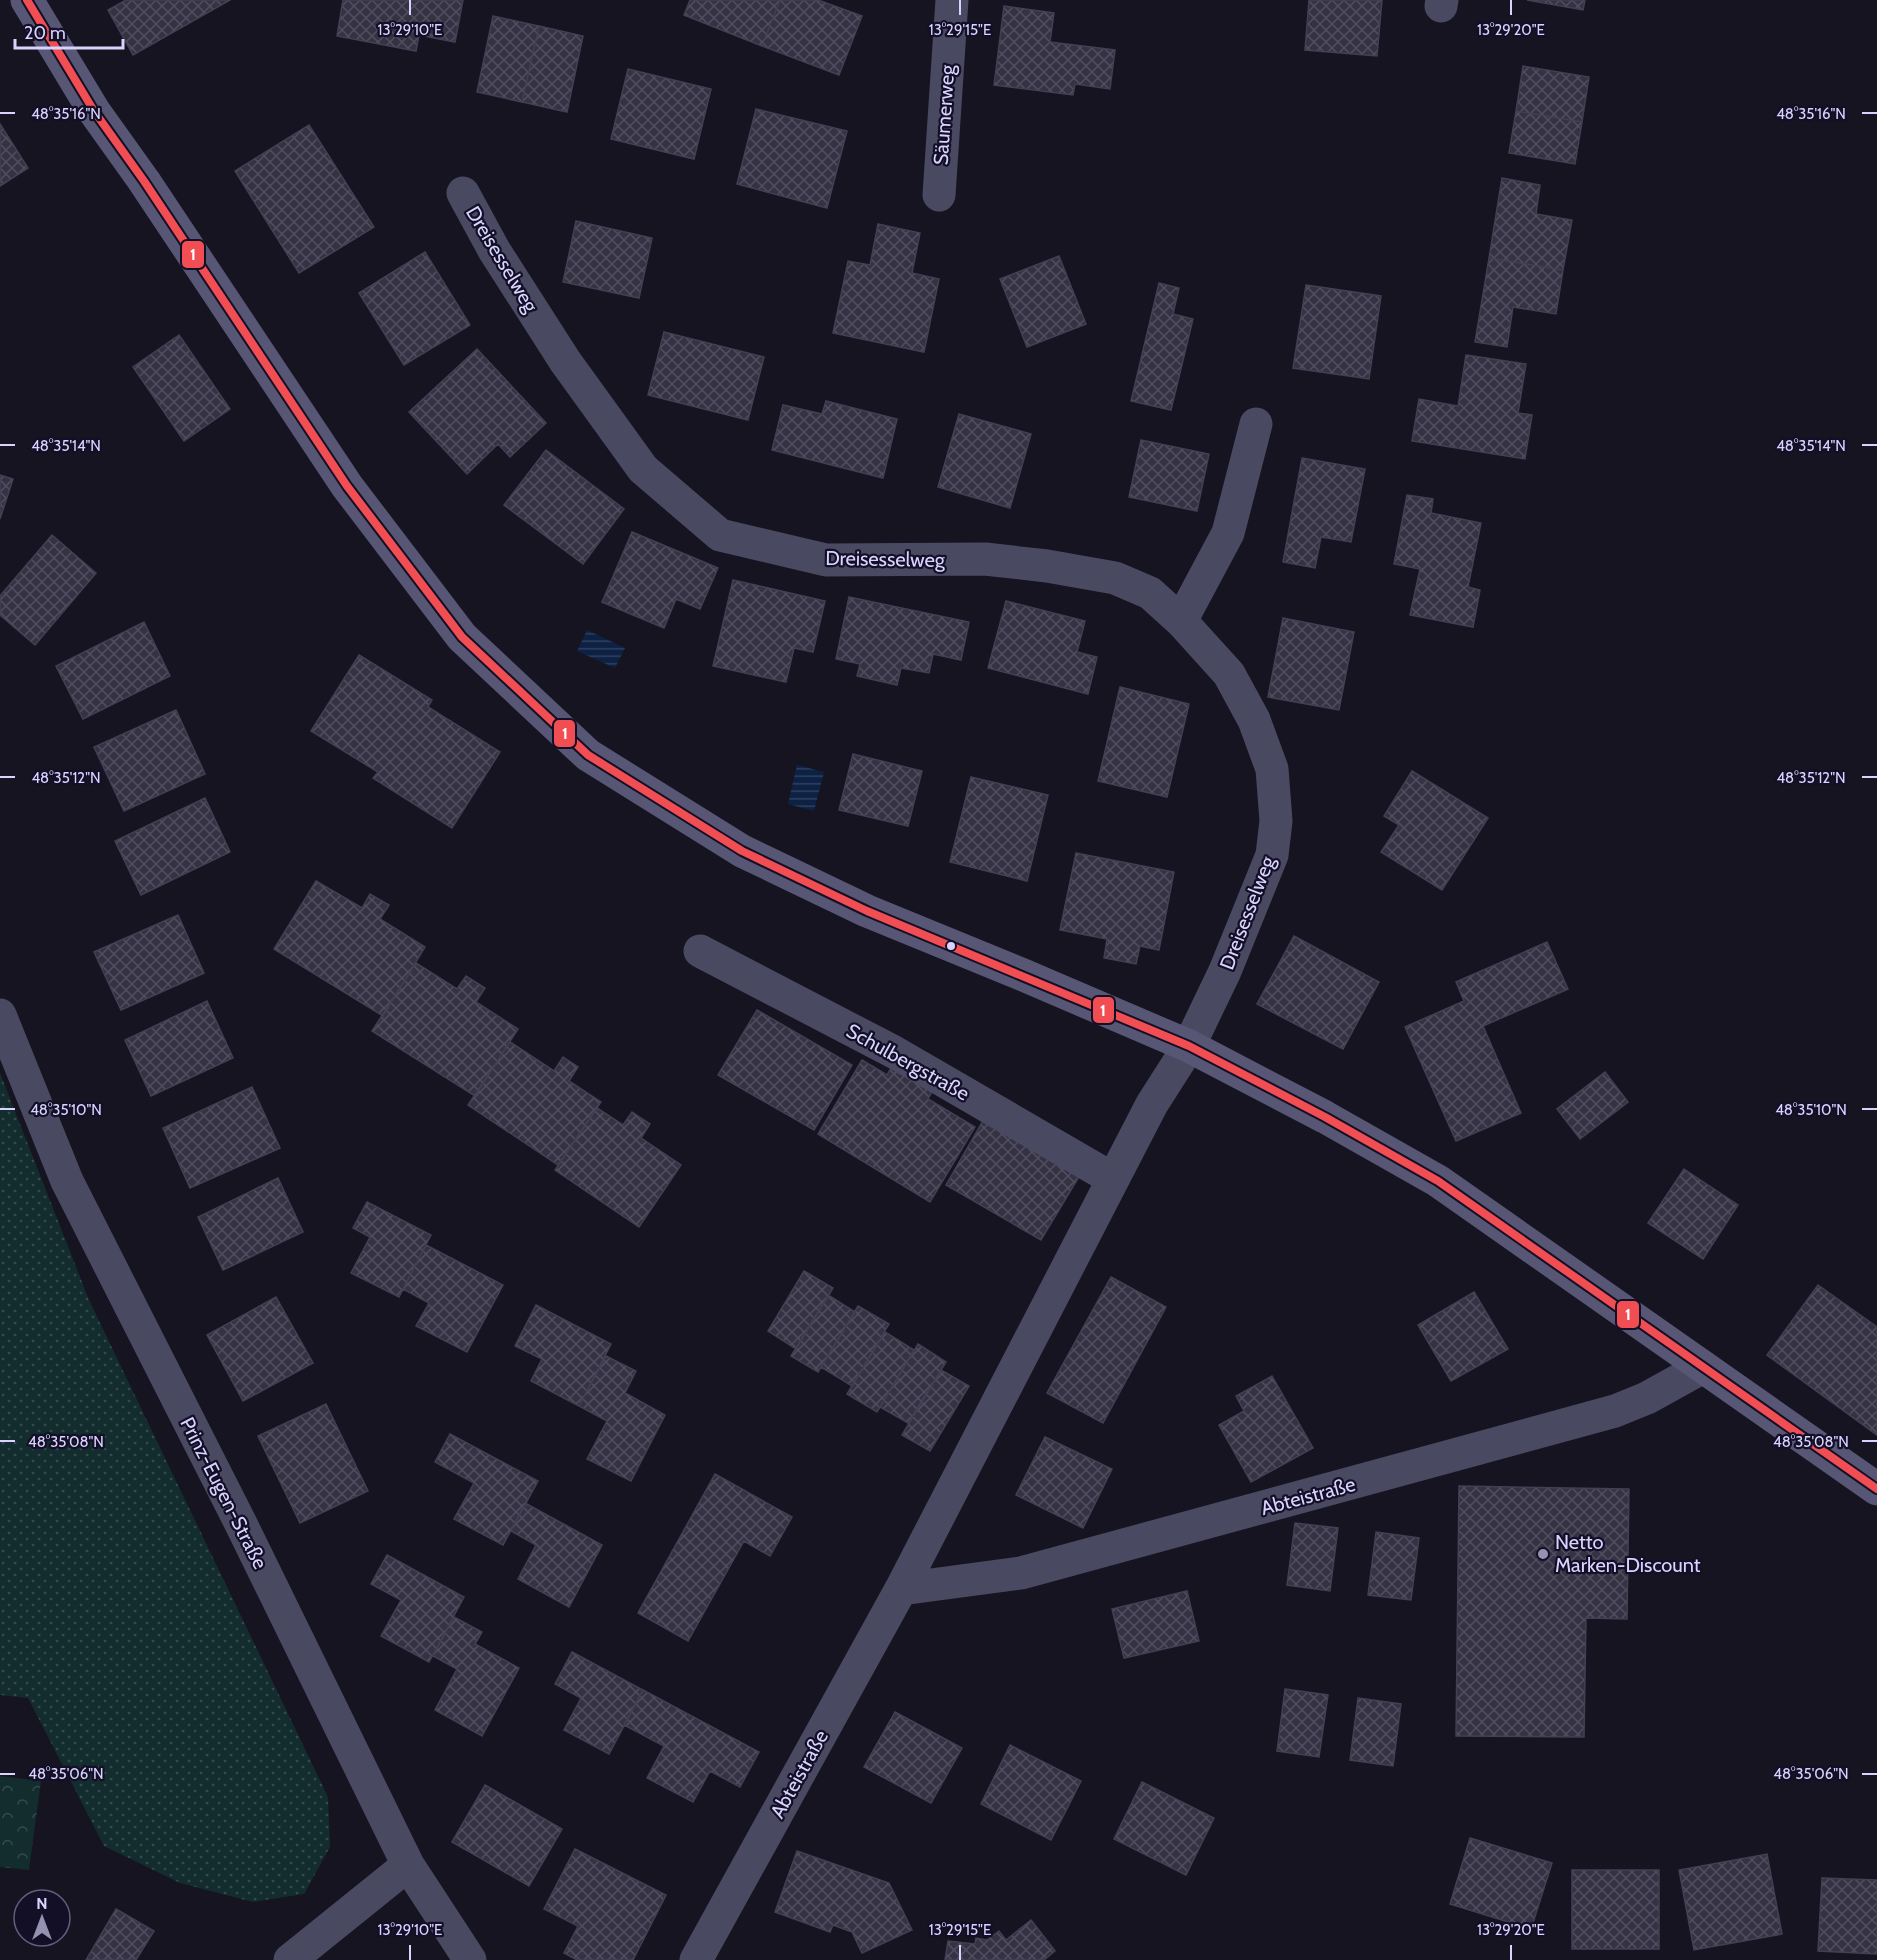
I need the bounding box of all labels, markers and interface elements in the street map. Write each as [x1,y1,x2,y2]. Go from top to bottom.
scale bar [15,12,123,50]
text: 13°29'10"E [378,21,442,39]
text: 13°29'15"E [929,21,991,39]
text: 13°29'20"E [1477,21,1545,39]
text: 20 m [24,22,66,44]
street label: Säumerweg [929,63,960,166]
text: 48°35'16"N [31,105,101,123]
text: 48°35'16"N [1776,105,1846,123]
street label: Dreisesselweg [461,202,544,317]
line badge: 1 [181,240,205,269]
text: 1 [190,245,196,264]
text: 48°35'14"N [31,437,101,455]
text: 48°35'14"N [1776,437,1846,455]
street label: Dreisesselweg [825,546,946,572]
line badge: 1 [553,719,576,748]
text: 1 [562,724,568,743]
text: 48°35'12"N [31,769,101,787]
text: 48°35'12"N [1776,769,1846,787]
street label: Dreisesselweg [1214,852,1280,973]
unlabelled marker [945,940,957,952]
line badge: 1 [1092,996,1115,1024]
text: 1 [1100,1001,1106,1020]
street label: Schulbergstraße [842,1018,974,1106]
text: 48°35'10"N [30,1101,102,1119]
text: 48°35'10"N [1775,1101,1847,1119]
line badge: 1 [1616,1300,1640,1329]
text: 1 [1625,1305,1631,1324]
street label: Prinz-Eugen-Straße [175,1413,273,1573]
text: 48°35'08"N [28,1433,104,1451]
text: 48°35'08"N [1773,1433,1849,1451]
street label: Abteistraße [1258,1472,1358,1520]
place label: Netto Marken-Discount [1555,1530,1701,1577]
marker: Netto Marken-Discount [1536,1547,1550,1561]
street label: Abteistraße [765,1726,833,1822]
text: 48°35'06"N [28,1765,104,1783]
text: 48°35'06"N [1773,1765,1849,1783]
north arrow [12,1888,72,1948]
text: N [36,1894,48,1913]
text: 13°29'10"E [378,1921,442,1939]
text: 13°29'15"E [929,1921,991,1939]
text: 13°29'20"E [1477,1921,1545,1939]

